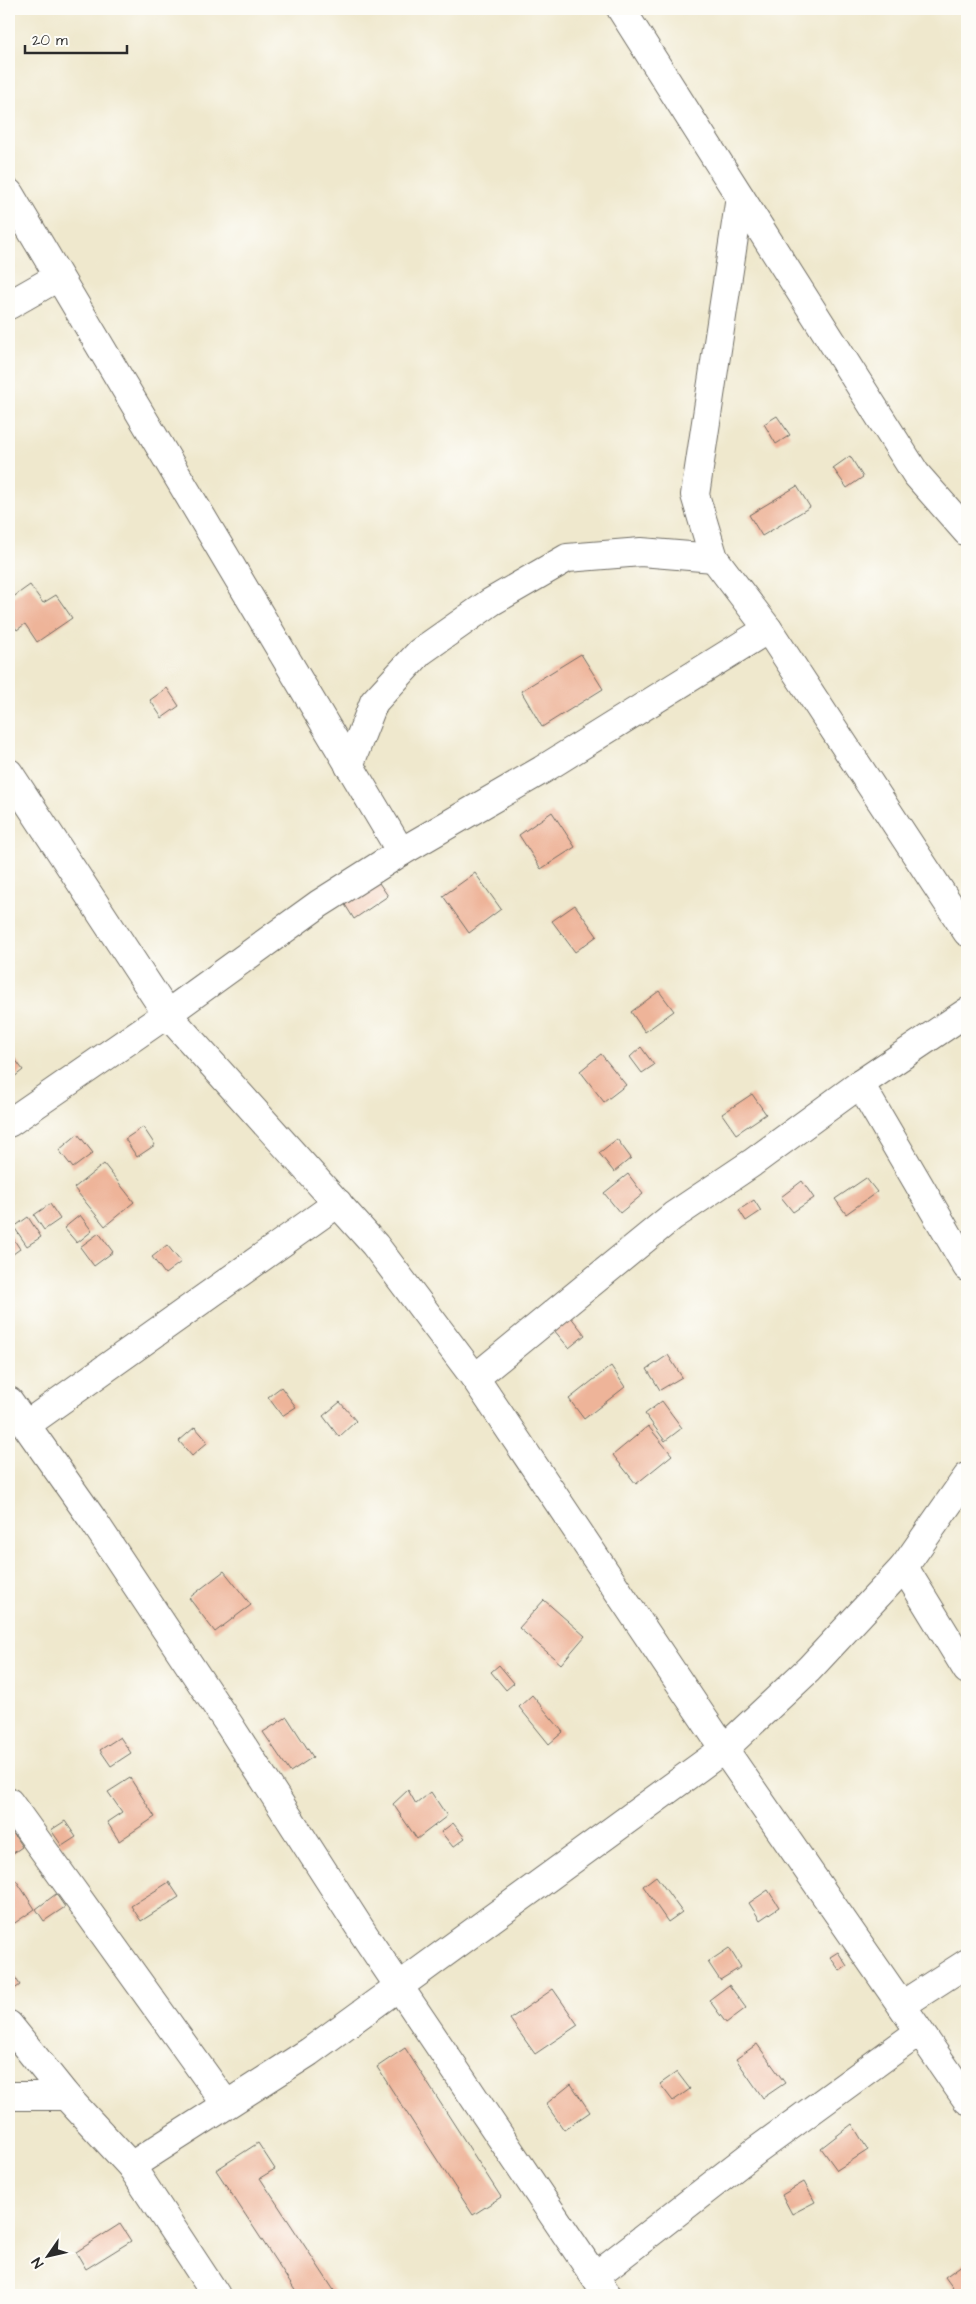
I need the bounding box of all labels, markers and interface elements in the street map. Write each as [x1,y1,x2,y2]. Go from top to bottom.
scale bar [25,22,128,54]
text: 20 m [32,30,68,51]
north arrow [22,2232,72,2282]
text: N [27,2253,49,2272]

